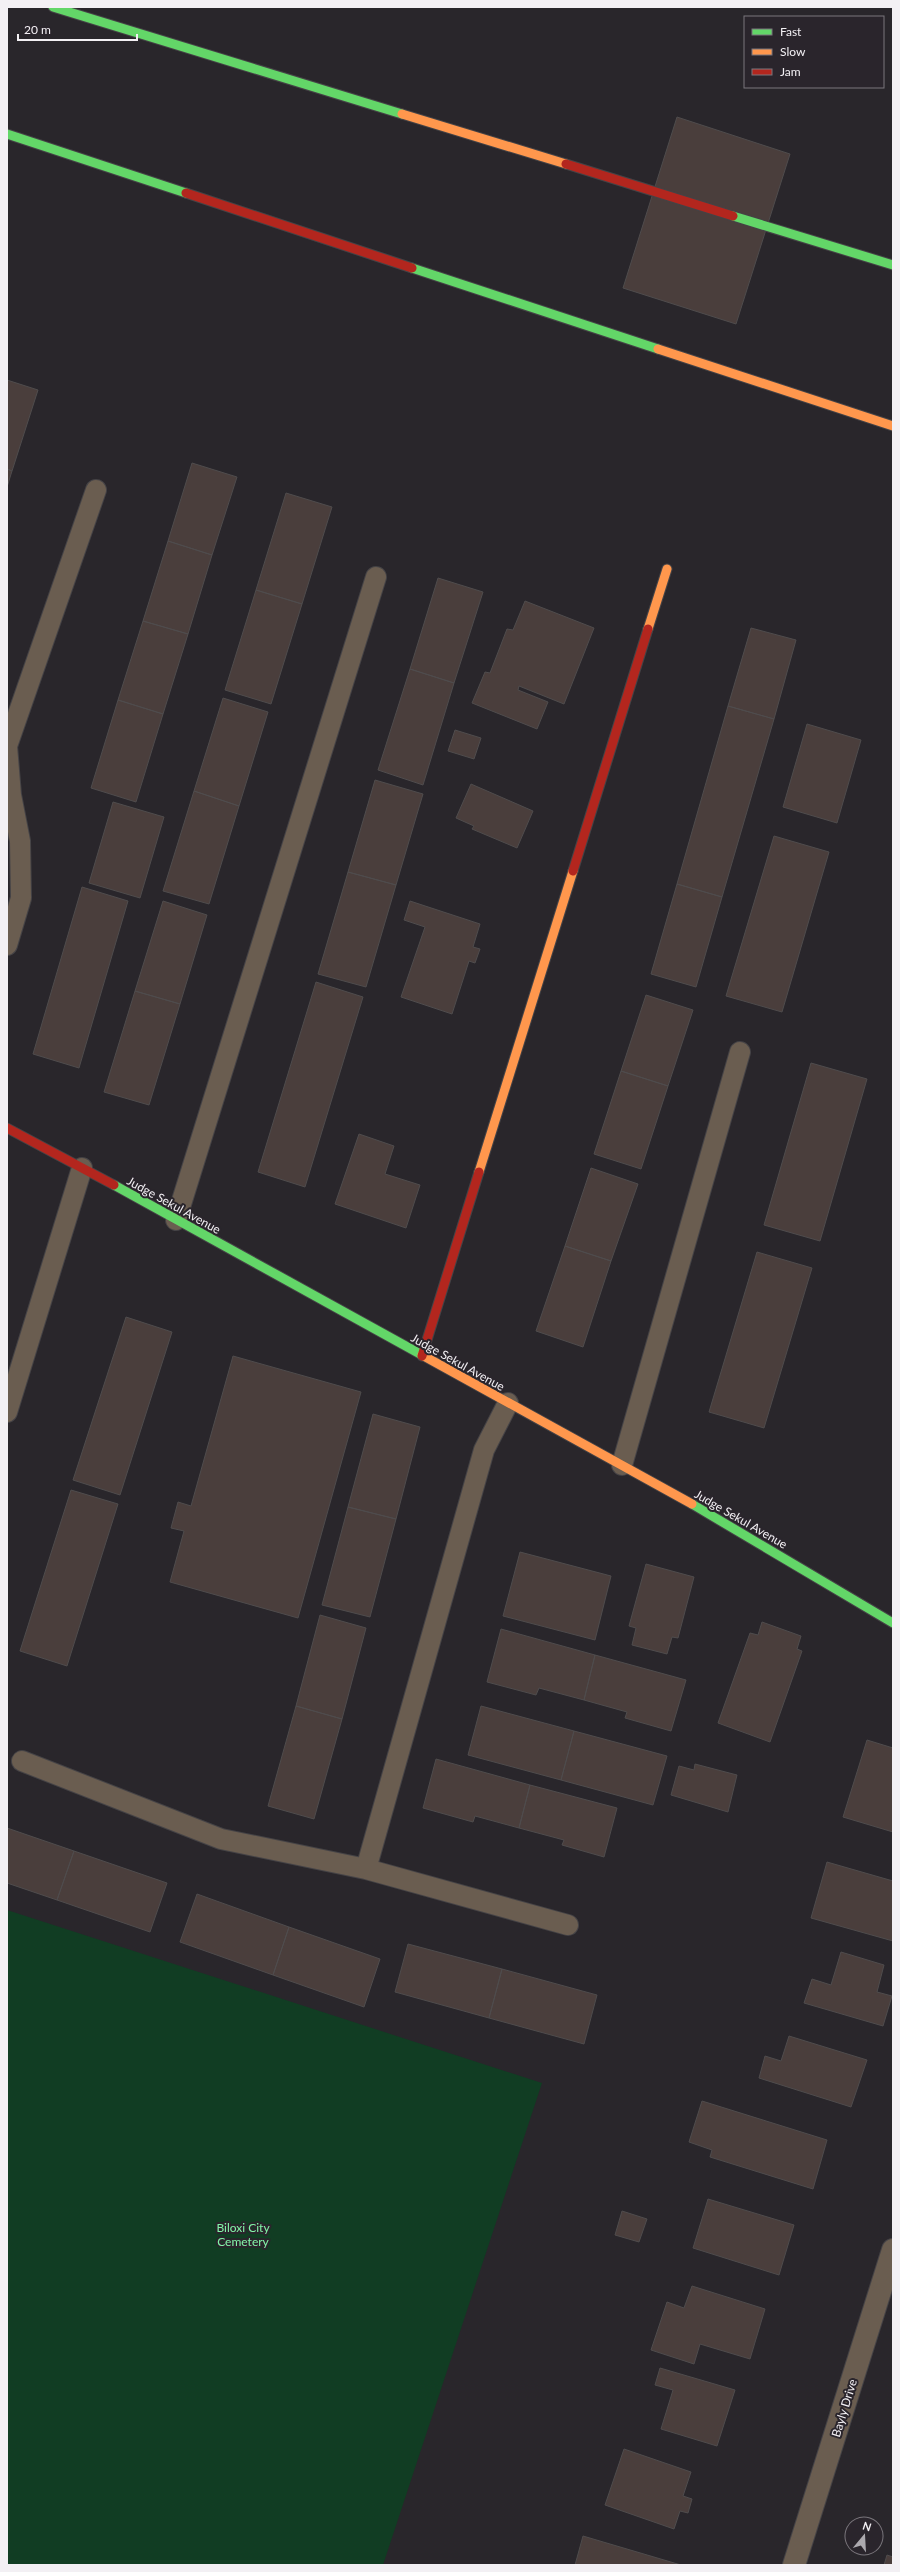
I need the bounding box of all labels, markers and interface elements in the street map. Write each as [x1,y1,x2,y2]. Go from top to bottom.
scale bar [18,16,137,42]
legend [744,16,884,88]
text: 20 m [24,22,51,37]
text: Fast [780,24,802,39]
text: Slow [780,44,806,59]
text: Jam [780,64,801,79]
street label: Judge Sekul Avenue [125,1173,223,1237]
street label: Judge Sekul Avenue [409,1330,507,1394]
street label: Judge Sekul Avenue [692,1486,790,1552]
park label: Biloxi City Cemetery [216,2220,270,2249]
street label: Bayly Drive [828,2377,860,2439]
north arrow [844,2516,884,2556]
text: N [861,2519,873,2534]

